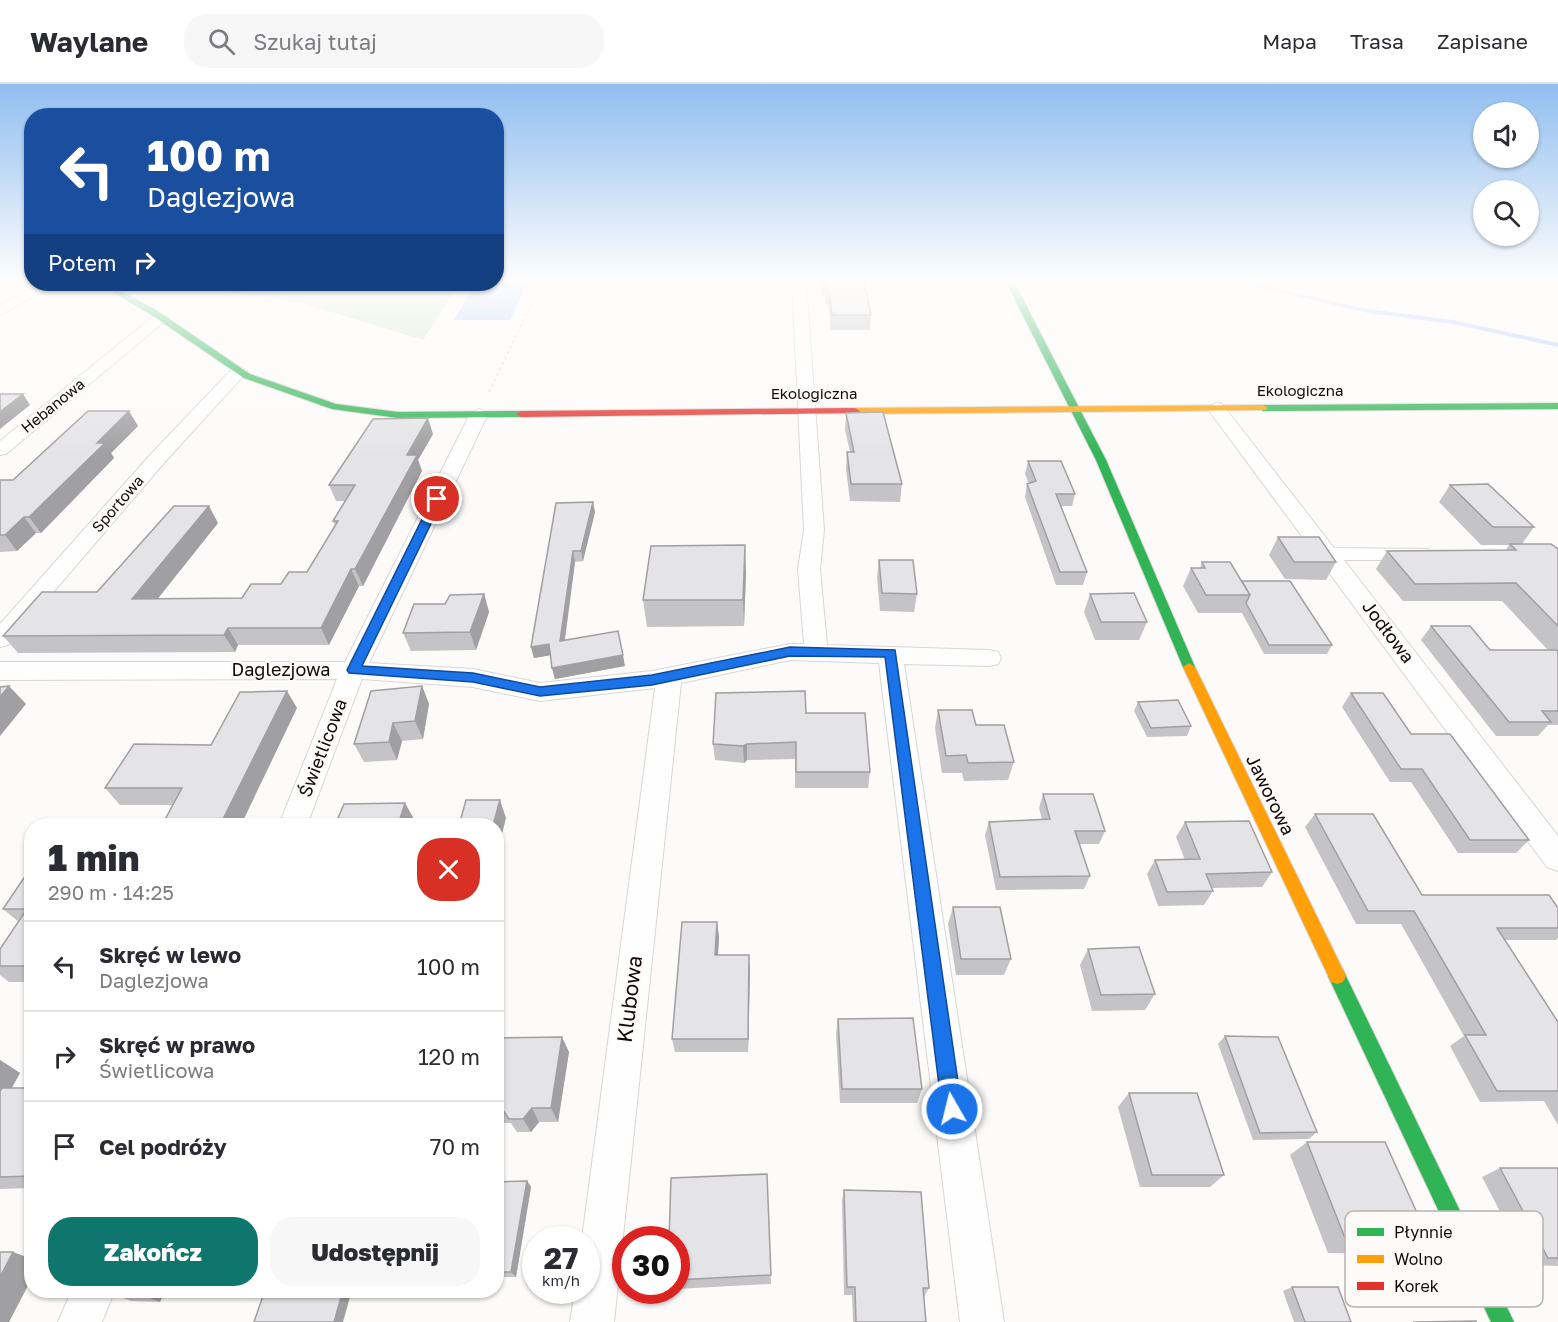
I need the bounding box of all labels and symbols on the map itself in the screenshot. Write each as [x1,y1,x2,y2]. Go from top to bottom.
street label: Hebanowa [17,374,88,436]
street label: Ekologiczna [1257,381,1343,399]
street label: Ekologiczna [771,384,857,402]
street label: Sportowa [88,471,147,535]
pin [411,473,462,524]
street label: Jodłowa [1358,596,1419,667]
street label: Daglezjowa [232,658,330,680]
street label: Świetlicowa [293,695,351,800]
street label: Jaworowa [1242,751,1300,838]
street label: Klubowa [611,954,647,1044]
position arrow [920,1077,984,1141]
legend [1345,1211,1543,1307]
text: Płynnie [1394,1222,1452,1242]
speed limit sign: 30 [612,1226,690,1304]
text: Wolno [1394,1249,1443,1269]
text: Korek [1394,1276,1439,1296]

